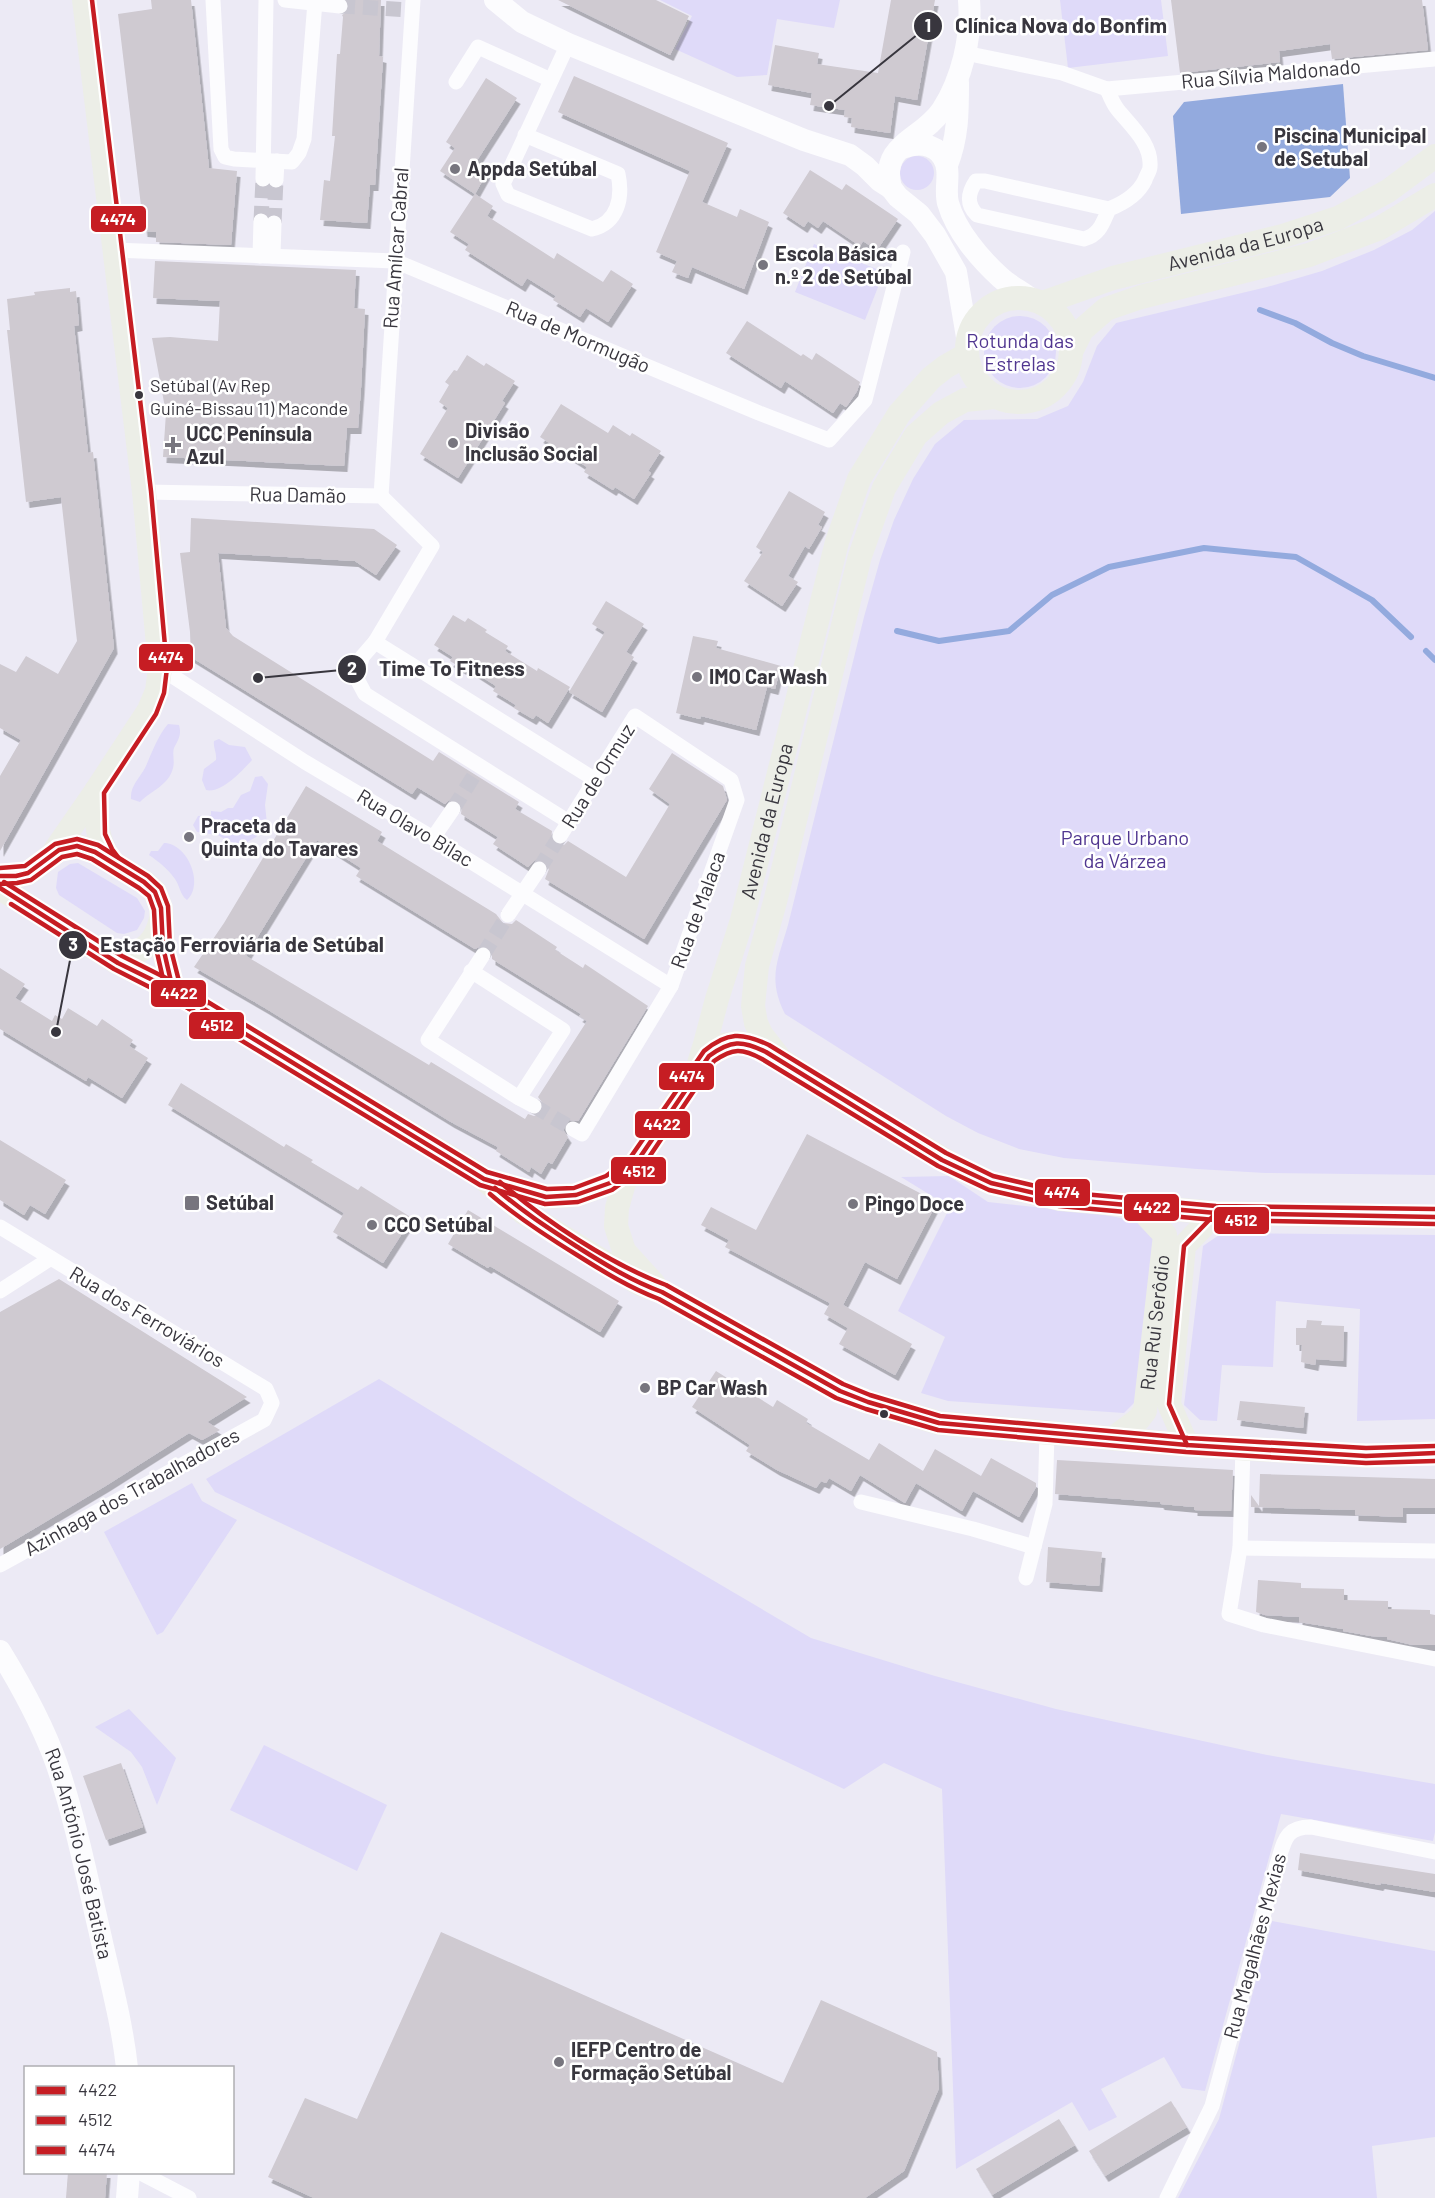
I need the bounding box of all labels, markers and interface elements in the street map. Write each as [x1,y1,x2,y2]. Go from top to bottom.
callout: Clínica Nova do Bonfim [913,7,1179,46]
text: Clínica Nova do Bonfim [955,12,1167,37]
text: 1 [925,14,931,36]
street label: Rua Sílvia Maldonado [1180,53,1362,93]
place label: Piscina Municipal de Setubal [1274,123,1426,170]
marker: Piscina Municipal de Setubal [1255,140,1269,154]
place label: Appda Setúbal [467,156,597,180]
marker: Appda Setúbal [448,162,462,176]
street label: Rua Amílcar Cabral [377,166,413,329]
line badge: 4474 [90,205,147,233]
text: 4474 [100,209,136,228]
street label: Avenida da Europa [1165,211,1326,275]
place label: Escola Básica n.º 2 de Setúbal [775,241,912,288]
marker: Escola Básica n.º 2 de Setúbal [756,258,770,272]
street label: Rua de Mormugão [503,295,654,377]
park label: Rotunda das Estrelas [966,328,1074,375]
place label: Setúbal (Av Rep Guiné-Bissau 11) Maconde [150,374,348,419]
marker: Setúbal (Av Rep Guiné-Bissau 11) Maconde [133,389,145,401]
place label: Divisão Inclusão Social [465,418,598,465]
place label: UCC Península Azul [186,421,312,468]
marker: UCC Península Azul [164,436,182,454]
marker: Divisão Inclusão Social [446,436,460,450]
street label: Rua Damão [249,481,347,507]
line badge: 4474 [138,643,194,672]
text: 4474 [148,647,184,666]
callout: Time To Fitness [337,650,537,689]
text: Time To Fitness [379,655,525,680]
text: 2 [347,657,357,679]
place label: IMO Car Wash [709,664,827,688]
marker: IMO Car Wash [690,670,704,684]
street label: Rua de Ormuz [556,719,639,832]
street label: Avenida da Europa [735,740,797,901]
street label: Rua Olavo Bilac [353,783,478,871]
place label: Praceta da Quinta do Tavares [201,813,358,860]
park label: Parque Urbano da Várzea [1061,825,1189,872]
marker: Praceta da Quinta do Tavares [182,830,196,844]
street label: Rua de Malaca [665,848,729,971]
callout: Estação Ferroviária de Setúbal [58,925,396,964]
text: Estação Ferroviária de Setúbal [100,931,384,956]
text: 3 [68,933,78,955]
line badge: 4422 [150,979,207,1008]
text: 4422 [160,983,198,1002]
line badge: 4512 [188,1011,245,1040]
text: 4512 [201,1015,233,1034]
line badge: 4474 [658,1062,715,1091]
text: 4474 [669,1066,705,1085]
line badge: 4422 [634,1110,691,1139]
text: 4422 [643,1114,681,1133]
line badge: 4512 [610,1156,667,1185]
text: 4512 [623,1161,655,1180]
line badge: 4474 [1034,1178,1091,1207]
text: 4474 [1044,1182,1080,1201]
place label: Setúbal [206,1190,274,1214]
place label: Pingo Doce [865,1191,964,1215]
line badge: 4422 [1123,1193,1180,1222]
marker: Setúbal [183,1194,201,1212]
marker: Pingo Doce [846,1197,860,1211]
text: 4422 [1133,1197,1171,1216]
line badge: 4512 [1213,1206,1270,1235]
text: 4512 [1225,1210,1257,1229]
place label: CCO Setúbal [384,1212,493,1236]
marker: CCO Setúbal [365,1218,379,1232]
street label: Rua Rui Serôdio [1134,1253,1174,1392]
street label: Rua dos Ferroviários [66,1260,229,1372]
place label: BP Car Wash [657,1375,768,1399]
marker: BP Car Wash [638,1381,652,1395]
unlabelled marker [878,1408,890,1420]
street label: Azinhaga dos Trabalhadores [20,1422,243,1560]
street label: Rua António José Batista [41,1744,118,1961]
street label: Rua Magalhães Mexias [1218,1850,1290,2041]
place label: IEFP Centro de Formação Setúbal [571,2037,731,2084]
marker: IEFP Centro de Formação Setúbal [552,2055,566,2069]
legend [24,2066,234,2174]
text: 4422 [78,2078,117,2100]
text: 4512 [78,2108,113,2130]
text: 4474 [78,2138,116,2160]

